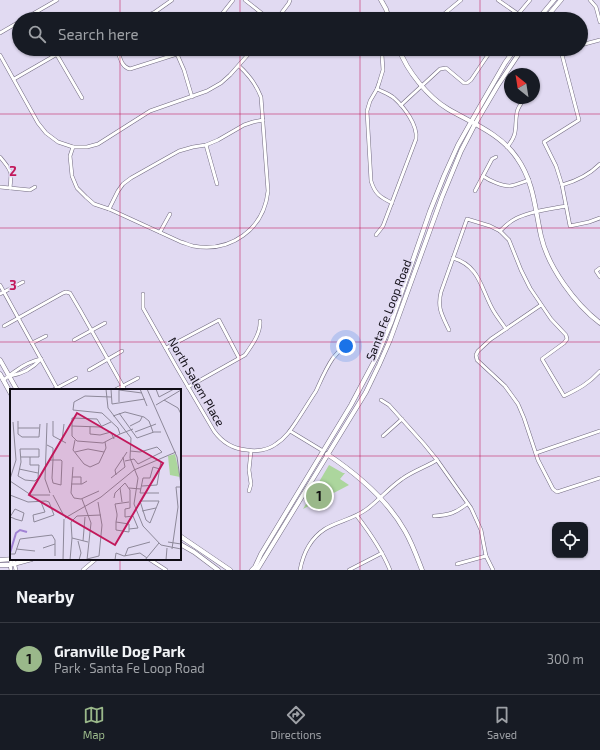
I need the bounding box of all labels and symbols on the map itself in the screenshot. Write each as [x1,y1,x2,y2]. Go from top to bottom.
north arrow [504,68,540,104]
text: 2 [9,163,17,179]
street label: Santa Fe Loop Road [362,257,414,362]
text: 3 [9,277,17,293]
street label: North Salem Place [166,335,228,428]
your location [336,336,356,356]
inset map [10,389,181,560]
pin: 1 [306,481,332,511]

